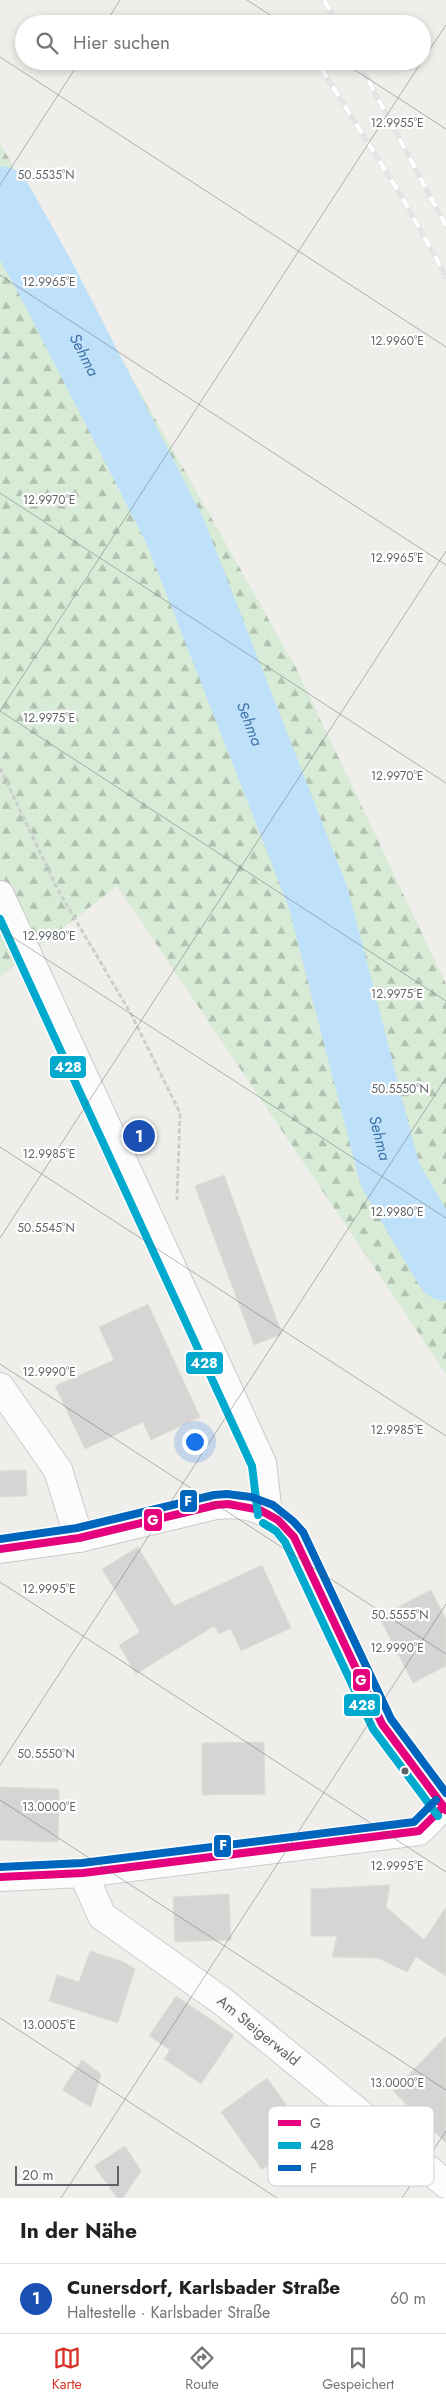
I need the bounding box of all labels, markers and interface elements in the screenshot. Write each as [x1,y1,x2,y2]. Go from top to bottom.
search box [15,15,431,70]
icon: search [33,29,61,57]
text: Hier suchen [73,29,170,56]
text: 12.9955°E [370,114,424,132]
text: 50.5535°N [17,166,75,184]
text: 12.9965°E [22,273,76,291]
water label: Sehma [64,329,105,380]
text: 12.9960°E [370,332,424,350]
text: 12.9970°E [23,491,75,509]
text: 12.9965°E [370,549,424,567]
water label: Sehma [231,698,269,749]
text: 12.9975°E [23,709,75,727]
text: 12.9970°E [371,767,423,785]
text: 12.9980°E [22,927,76,945]
text: 12.9975°E [371,985,423,1003]
line badge: 428 [49,1055,87,1079]
text: 428 [54,1057,82,1077]
text: 50.5550°N [371,1080,429,1098]
water label: Sehma [364,1113,397,1163]
pin: 1 [123,1117,155,1155]
text: 12.9985°E [23,1145,75,1163]
text: 12.9980°E [370,1203,424,1221]
text: 50.5545°N [17,1219,75,1237]
line badge: 428 [185,1351,224,1375]
text: 428 [190,1353,218,1373]
text: 12.9990°E [22,1363,76,1381]
text: 12.9985°E [371,1421,423,1439]
your location [182,1429,208,1455]
line badge: F [179,1489,198,1513]
text: F [184,1491,192,1511]
line badge: G [143,1508,163,1532]
text: G [147,1510,159,1530]
text: 12.9995°E [22,1580,76,1598]
text: 50.5555°N [371,1606,429,1624]
text: 12.9990°E [370,1639,424,1657]
line badge: G [352,1668,371,1692]
text: G [355,1670,367,1690]
line badge: 428 [343,1693,381,1717]
text: 428 [348,1695,376,1715]
text: 50.5550°N [17,1745,75,1763]
unlabelled marker [400,1766,410,1776]
text: 13.0000°E [22,1798,76,1816]
line badge: F [213,1834,232,1858]
text: F [219,1835,227,1855]
text: 12.9995°E [370,1857,424,1875]
street label: Am Steigerwald [212,1990,304,2071]
text: 13.0005°E [22,2016,76,2034]
text: 13.0000°E [370,2074,424,2092]
legend [268,2106,434,2186]
text: G [310,2113,321,2133]
text: 428 [310,2135,334,2155]
text: F [310,2158,317,2178]
scale bar [15,2163,119,2186]
text: 20 m [22,2165,54,2185]
text: In der Nähe [20,2216,137,2246]
text: Cunersdorf, Karlsbader Straße [67,2274,340,2301]
text: 1 [32,2287,40,2310]
text: 60 m [390,2287,426,2310]
text: Haltestelle · Karlsbader Straße [67,2301,270,2324]
tab: Karte [52,2344,82,2394]
tab: Route [185,2344,219,2394]
tab: Gespeichert [322,2344,394,2394]

